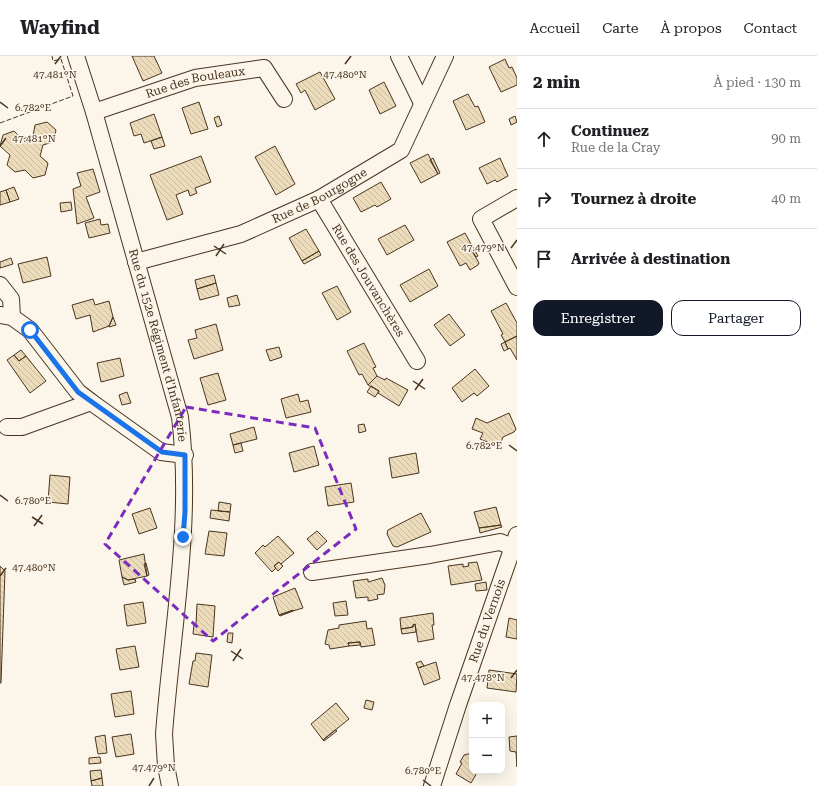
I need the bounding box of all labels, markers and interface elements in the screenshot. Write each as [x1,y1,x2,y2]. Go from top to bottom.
text: Wayfind [20,16,100,39]
text: Accueil [529,20,580,36]
text: Carte [602,20,639,36]
text: À propos [661,20,722,36]
text: Contact [744,20,797,36]
street label: Rue des Bouleaux [144,64,246,101]
text: 47.481°N [33,69,77,80]
text: 47.480°N [323,69,367,80]
text: 2 min [533,72,580,92]
text: À pied · 130 m [714,75,801,90]
text: 6.782°E [15,102,51,113]
text: Continuez [571,122,649,140]
icon: ahead [533,128,555,150]
text: 90 m [771,131,801,146]
text: 47.481°N [12,133,56,144]
text: Rue de la Cray [571,140,660,155]
street label: Rue de Bourgogne [270,165,370,226]
icon: right [533,188,555,210]
text: Tournez à droite [571,190,696,208]
text: 40 m [771,191,801,206]
street label: Rue des Jouvanchères [329,221,408,339]
text: 47.479°N [461,242,505,253]
street label: Rue du 152e Régiment d'Infanterie [126,247,189,443]
icon: arrive [533,248,555,270]
text: Arrivée à destination [571,250,730,268]
button: Enregistrer [533,300,663,336]
button: Partager [671,300,801,336]
route start [21,321,39,339]
text: 6.782°E [466,440,502,451]
text: 6.780°E [15,495,51,506]
route end [174,528,192,546]
text: 47.480°N [12,562,56,573]
street label: Rue du Vernois [466,577,508,665]
text: 47.478°N [461,672,505,683]
map controls [469,702,505,774]
button: + [469,702,505,738]
button: − [469,738,505,774]
text: 47.479°N [132,762,176,773]
text: 6.780°E [405,765,441,776]

